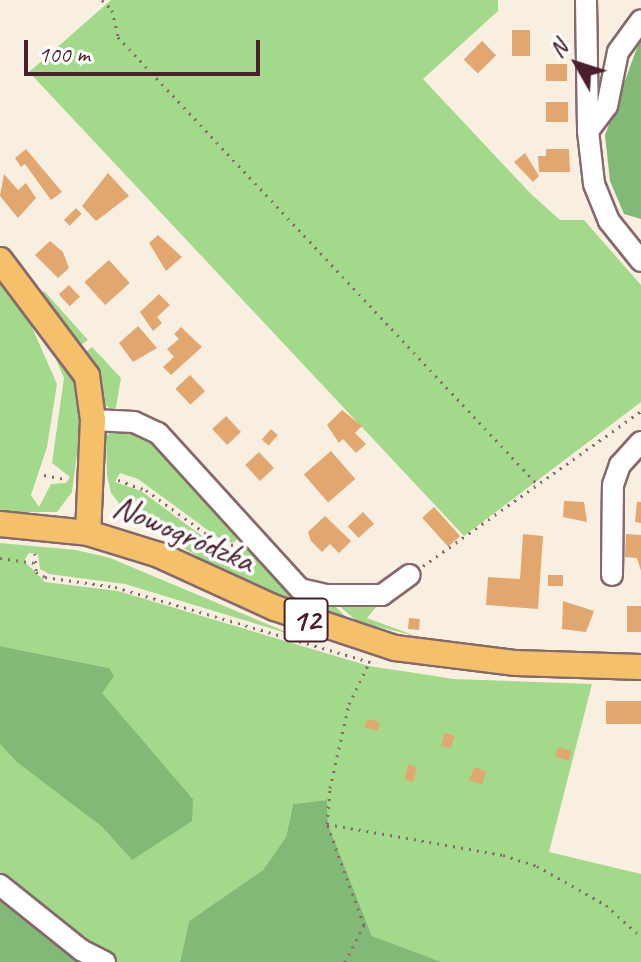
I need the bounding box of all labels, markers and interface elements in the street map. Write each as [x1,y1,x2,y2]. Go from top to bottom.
scale bar [28,24,264,74]
north arrow [537,24,617,104]
text: N [543,35,574,63]
text: 100 m [38,39,90,69]
street label: Nowogródzka [107,485,261,581]
road number: 12 [282,592,330,648]

